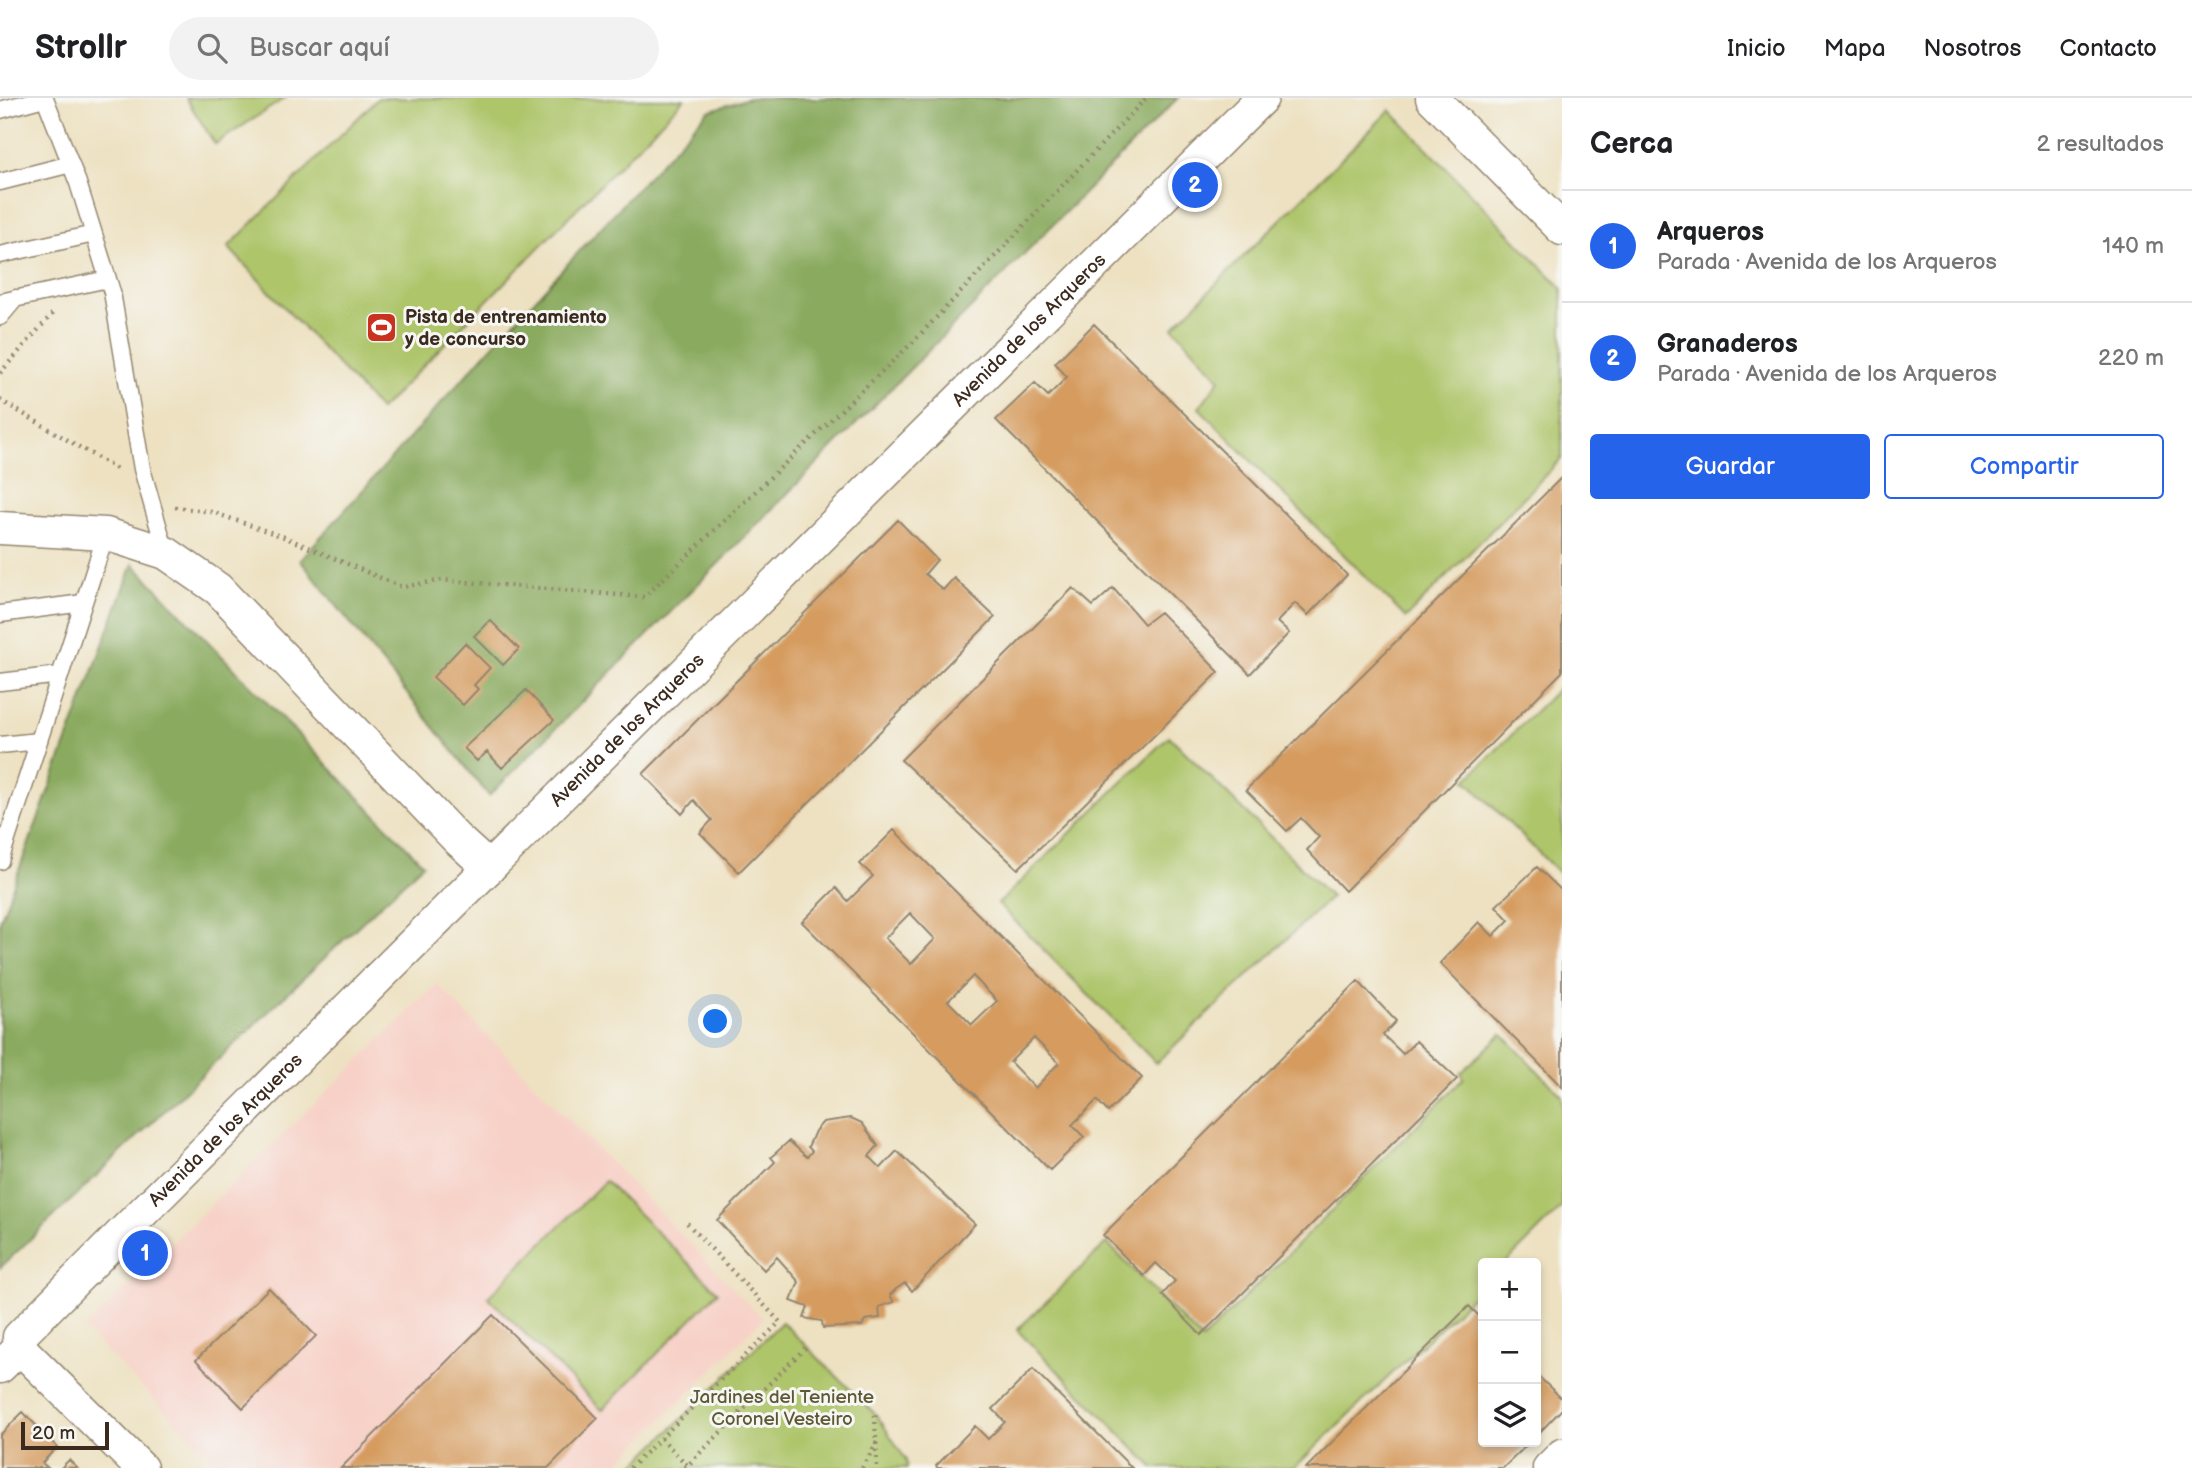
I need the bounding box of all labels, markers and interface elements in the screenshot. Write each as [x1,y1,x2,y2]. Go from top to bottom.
search box [169,17,659,80]
text: Strollr [35,28,127,68]
icon: search [193,29,231,67]
text: Buscar aquí [249,33,390,64]
text: Inicio [1727,34,1786,63]
text: Mapa [1824,34,1886,63]
text: Nosotros [1924,34,2021,63]
text: Contacto [2059,34,2157,63]
text: Cerca [1590,126,1673,162]
text: 2 resultados [2036,130,2164,158]
pin: 2 [1172,159,1218,211]
text: Arqueros [1657,217,1764,248]
text: 1 [1608,232,1618,260]
text: 140 m [2102,232,2164,260]
street label: Avenida de los Arqueros [947,248,1111,411]
text: Parada · Avenida de los Arqueros [1657,248,1997,276]
place label: Pista de entrenamiento y de concurso [405,306,607,351]
sports icon: Pista de entrenamiento y de concurso [365,311,399,345]
text: Granaderos [1657,329,1798,360]
text: 2 [1606,344,1620,372]
text: 220 m [2098,344,2164,372]
text: Parada · Avenida de los Arqueros [1657,360,1997,388]
button: Guardar [1590,434,1870,499]
button: Compartir [1884,434,2164,499]
street label: Avenida de los Arqueros [546,648,709,811]
your location [698,1004,732,1038]
street label: Avenida de los Arqueros [144,1049,307,1211]
pin: 1 [122,1227,168,1279]
map controls [1478,1258,1541,1447]
button: + [1478,1258,1541,1321]
button: − [1478,1321,1541,1384]
button: layers [1478,1384,1541,1447]
park label: Jardines del Teniente Coronel Vesteiro [690,1386,874,1431]
scale bar [21,1419,108,1451]
text: 20 m [32,1422,75,1445]

